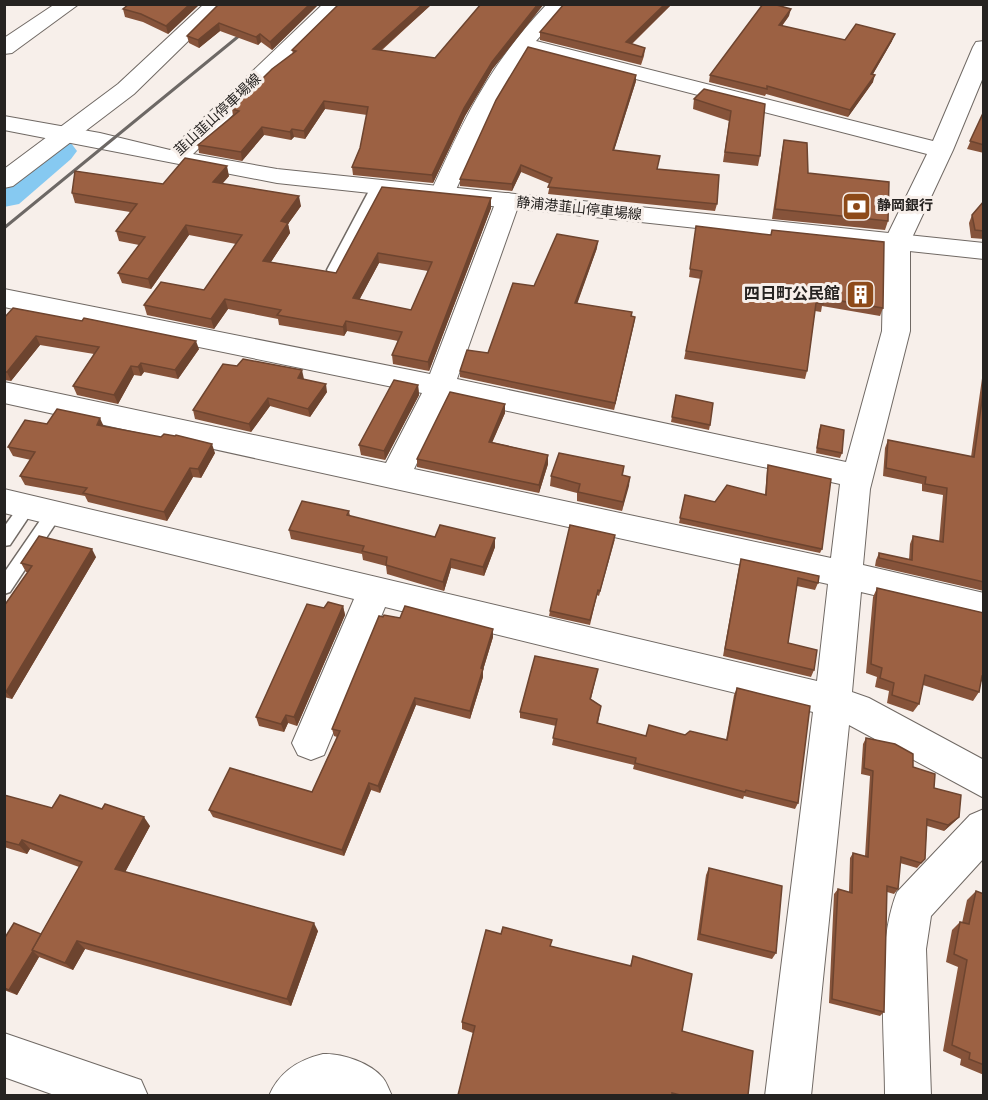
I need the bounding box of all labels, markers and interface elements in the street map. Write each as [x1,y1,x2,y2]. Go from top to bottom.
street label: 韮山韮山停車場線 [170,69,266,161]
bank icon: 静岡銀行 [840,190,872,222]
street label: 静浦港韮山停車場線 [515,192,643,226]
place label: 静岡銀行 [877,196,933,216]
building icon: 四日町公民館 [845,278,877,310]
place label: 四日町公民館 [744,283,840,305]

